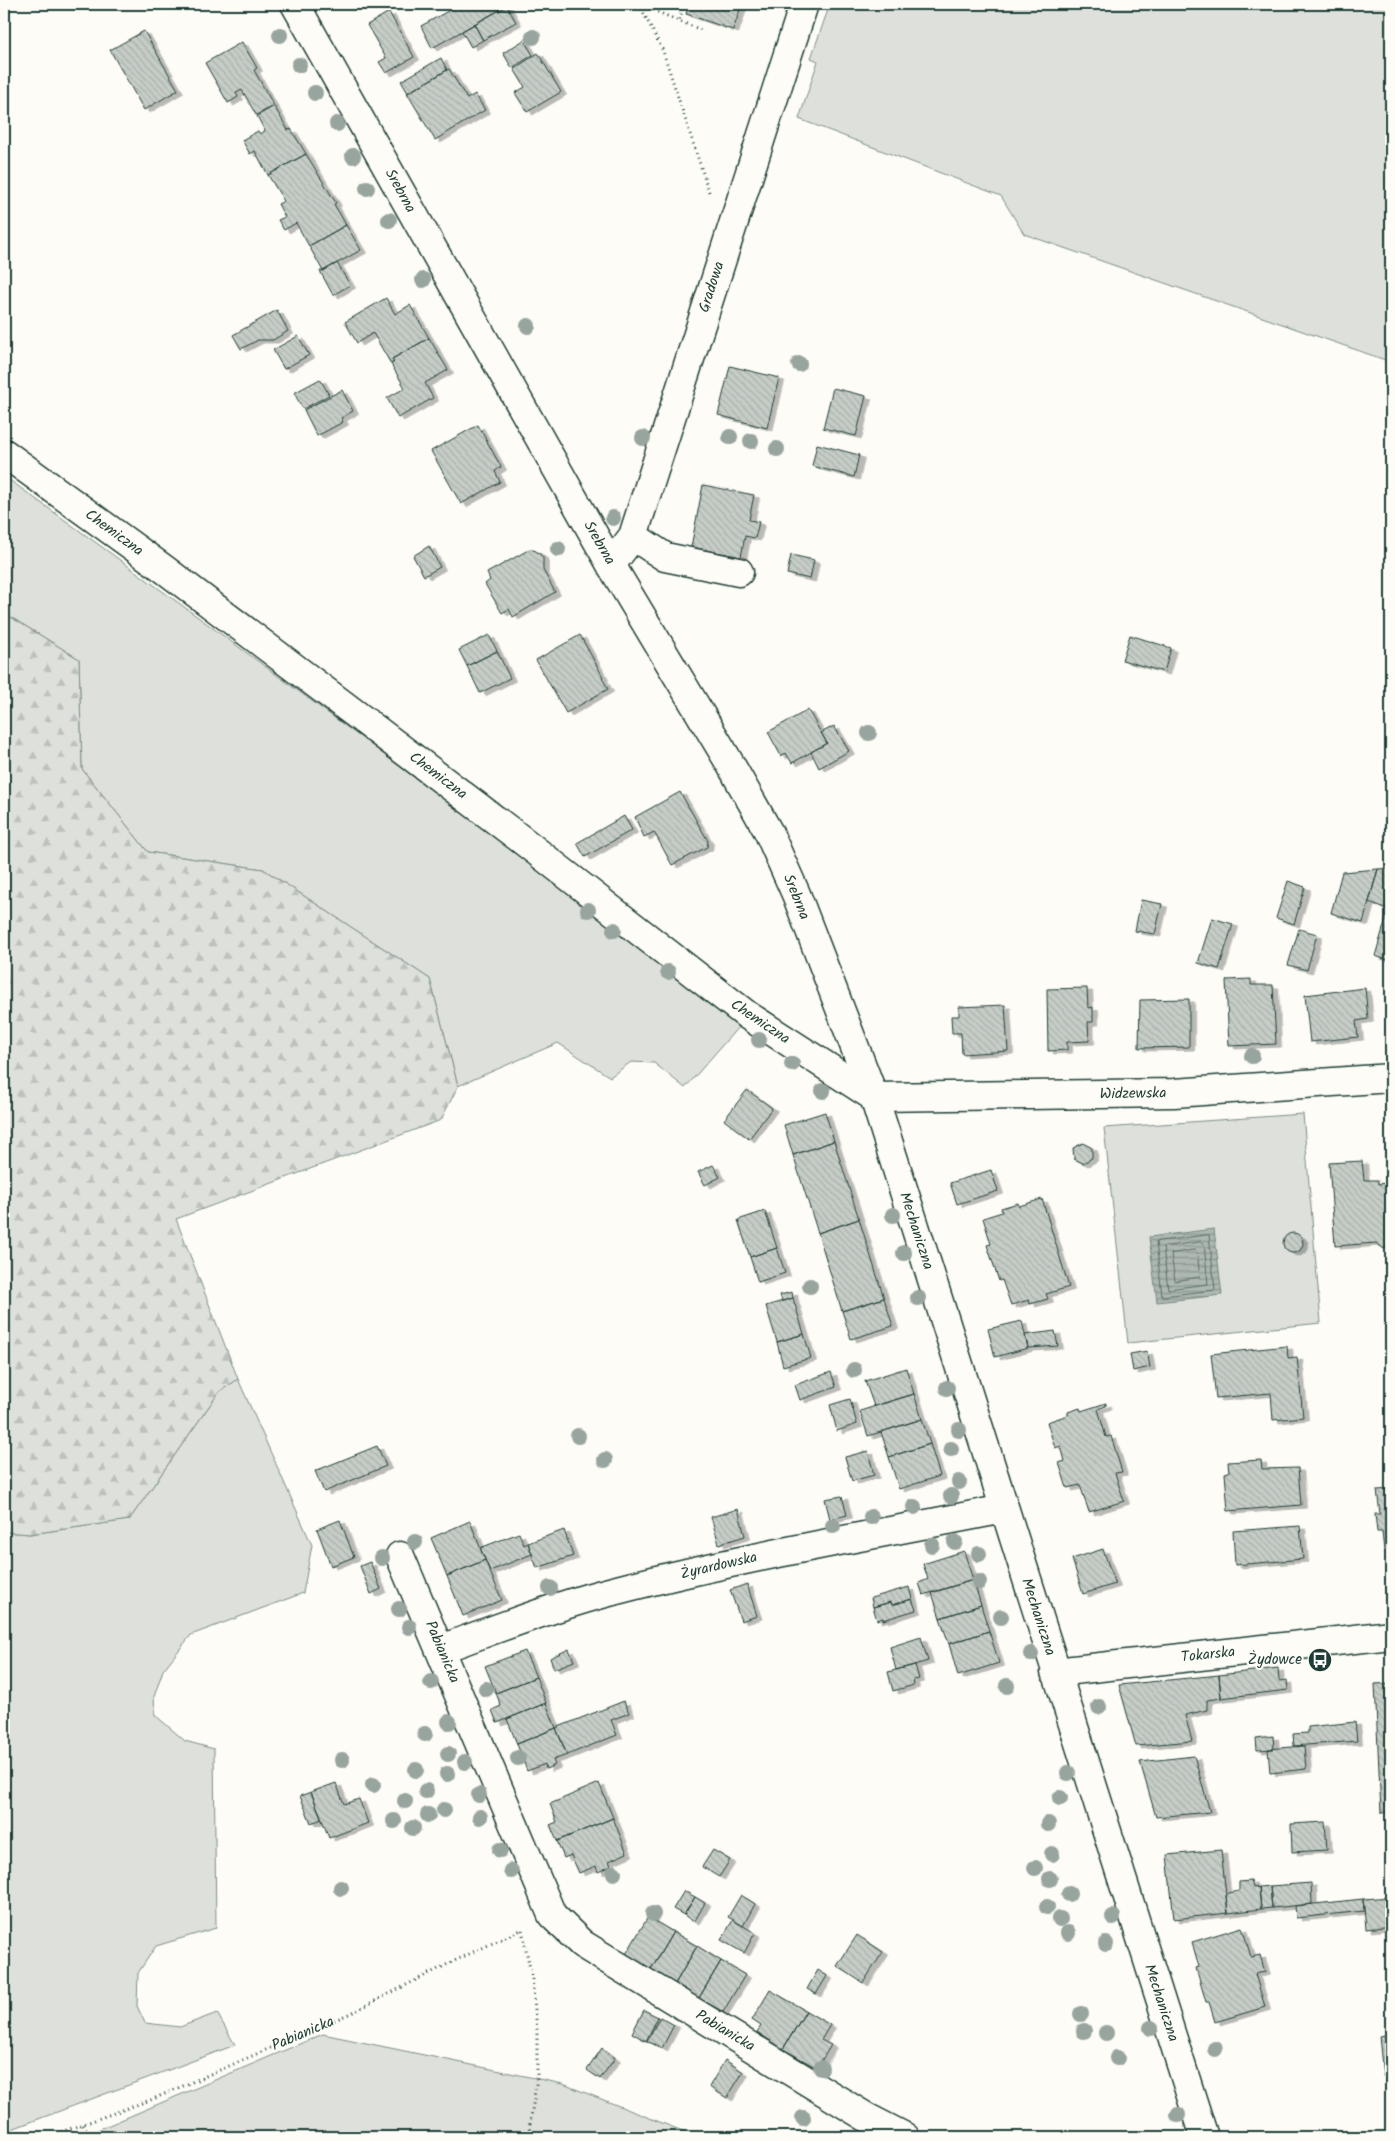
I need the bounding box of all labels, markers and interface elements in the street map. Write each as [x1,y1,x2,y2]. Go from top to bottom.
street label: Srebrna [378,164,422,218]
street label: Gradowa [692,258,732,316]
street label: Chemiczna [80,503,148,563]
street label: Srebrna [577,516,621,570]
street label: Chemiczna [404,746,472,806]
street label: Srebrna [776,870,816,924]
street label: Chemiczna [725,993,795,1051]
street label: Widzewska [1099,1081,1167,1107]
street label: Mechaniczna [892,1189,940,1273]
street label: Żyrardowska [678,1546,760,1586]
street label: Mechaniczna [1014,1575,1062,1659]
street label: Pabianicka [418,1617,466,1687]
street label: Tokarska [1180,1640,1236,1670]
bus stop icon: Żydowce [1307,1647,1333,1673]
place label: Żydowce [1248,1648,1302,1672]
street label: Mechaniczna [1137,1961,1185,2045]
street label: Pabianicka [691,2004,759,2058]
street label: Pabianicka [268,2010,338,2058]

